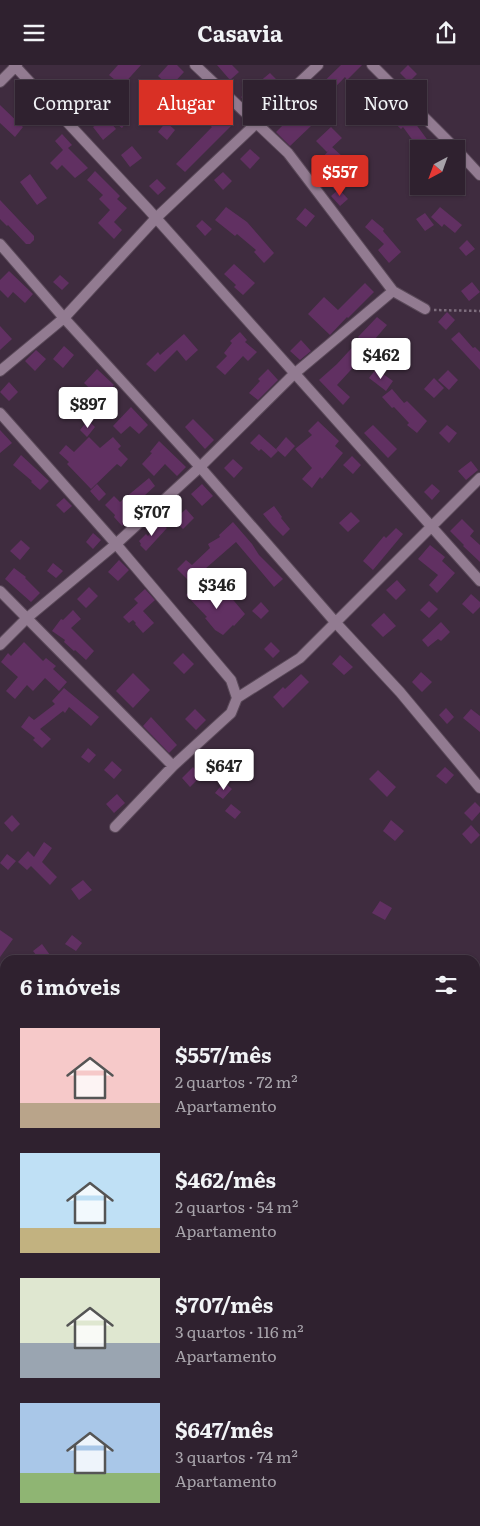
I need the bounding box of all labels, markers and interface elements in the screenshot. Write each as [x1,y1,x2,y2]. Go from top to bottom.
text: Casavia [197,16,283,49]
icon: menu [20,19,48,47]
icon: share [432,19,460,47]
chip: Comprar [15,80,129,125]
chip: Alugar [139,80,233,125]
chip: Filtros [243,80,336,125]
chip: Novo [346,80,427,125]
north arrow [410,140,465,195]
map controls [410,140,465,195]
pin: $557 [310,155,370,197]
text: $557 [322,159,358,183]
pin: $462 [351,337,411,380]
text: $462 [362,342,400,366]
pin: $897 [58,387,118,429]
text: $897 [70,391,106,415]
pin: $707 [122,495,182,537]
text: $707 [134,499,170,523]
pin: $346 [187,567,247,610]
text: $346 [198,572,236,596]
pin: $647 [194,749,254,791]
text: $647 [206,753,242,777]
text: 6 imóveis [20,970,120,1001]
icon: filters [432,971,460,999]
text: $557/mês [175,1038,272,1069]
icon: home [60,1048,120,1108]
text: 2 quartos · 72 m² [175,1069,298,1093]
text: Apartamento [175,1093,277,1117]
text: $462/mês [175,1163,276,1194]
icon: home [60,1173,120,1233]
text: 2 quartos · 54 m² [175,1194,298,1218]
text: Apartamento [175,1218,277,1242]
text: $707/mês [175,1288,273,1319]
icon: home [60,1298,120,1358]
text: 3 quartos · 116 m² [175,1319,304,1343]
text: Apartamento [175,1343,277,1367]
text: $647/mês [175,1413,273,1444]
icon: home [60,1423,120,1483]
text: 3 quartos · 74 m² [175,1444,298,1468]
text: Apartamento [175,1468,277,1492]

